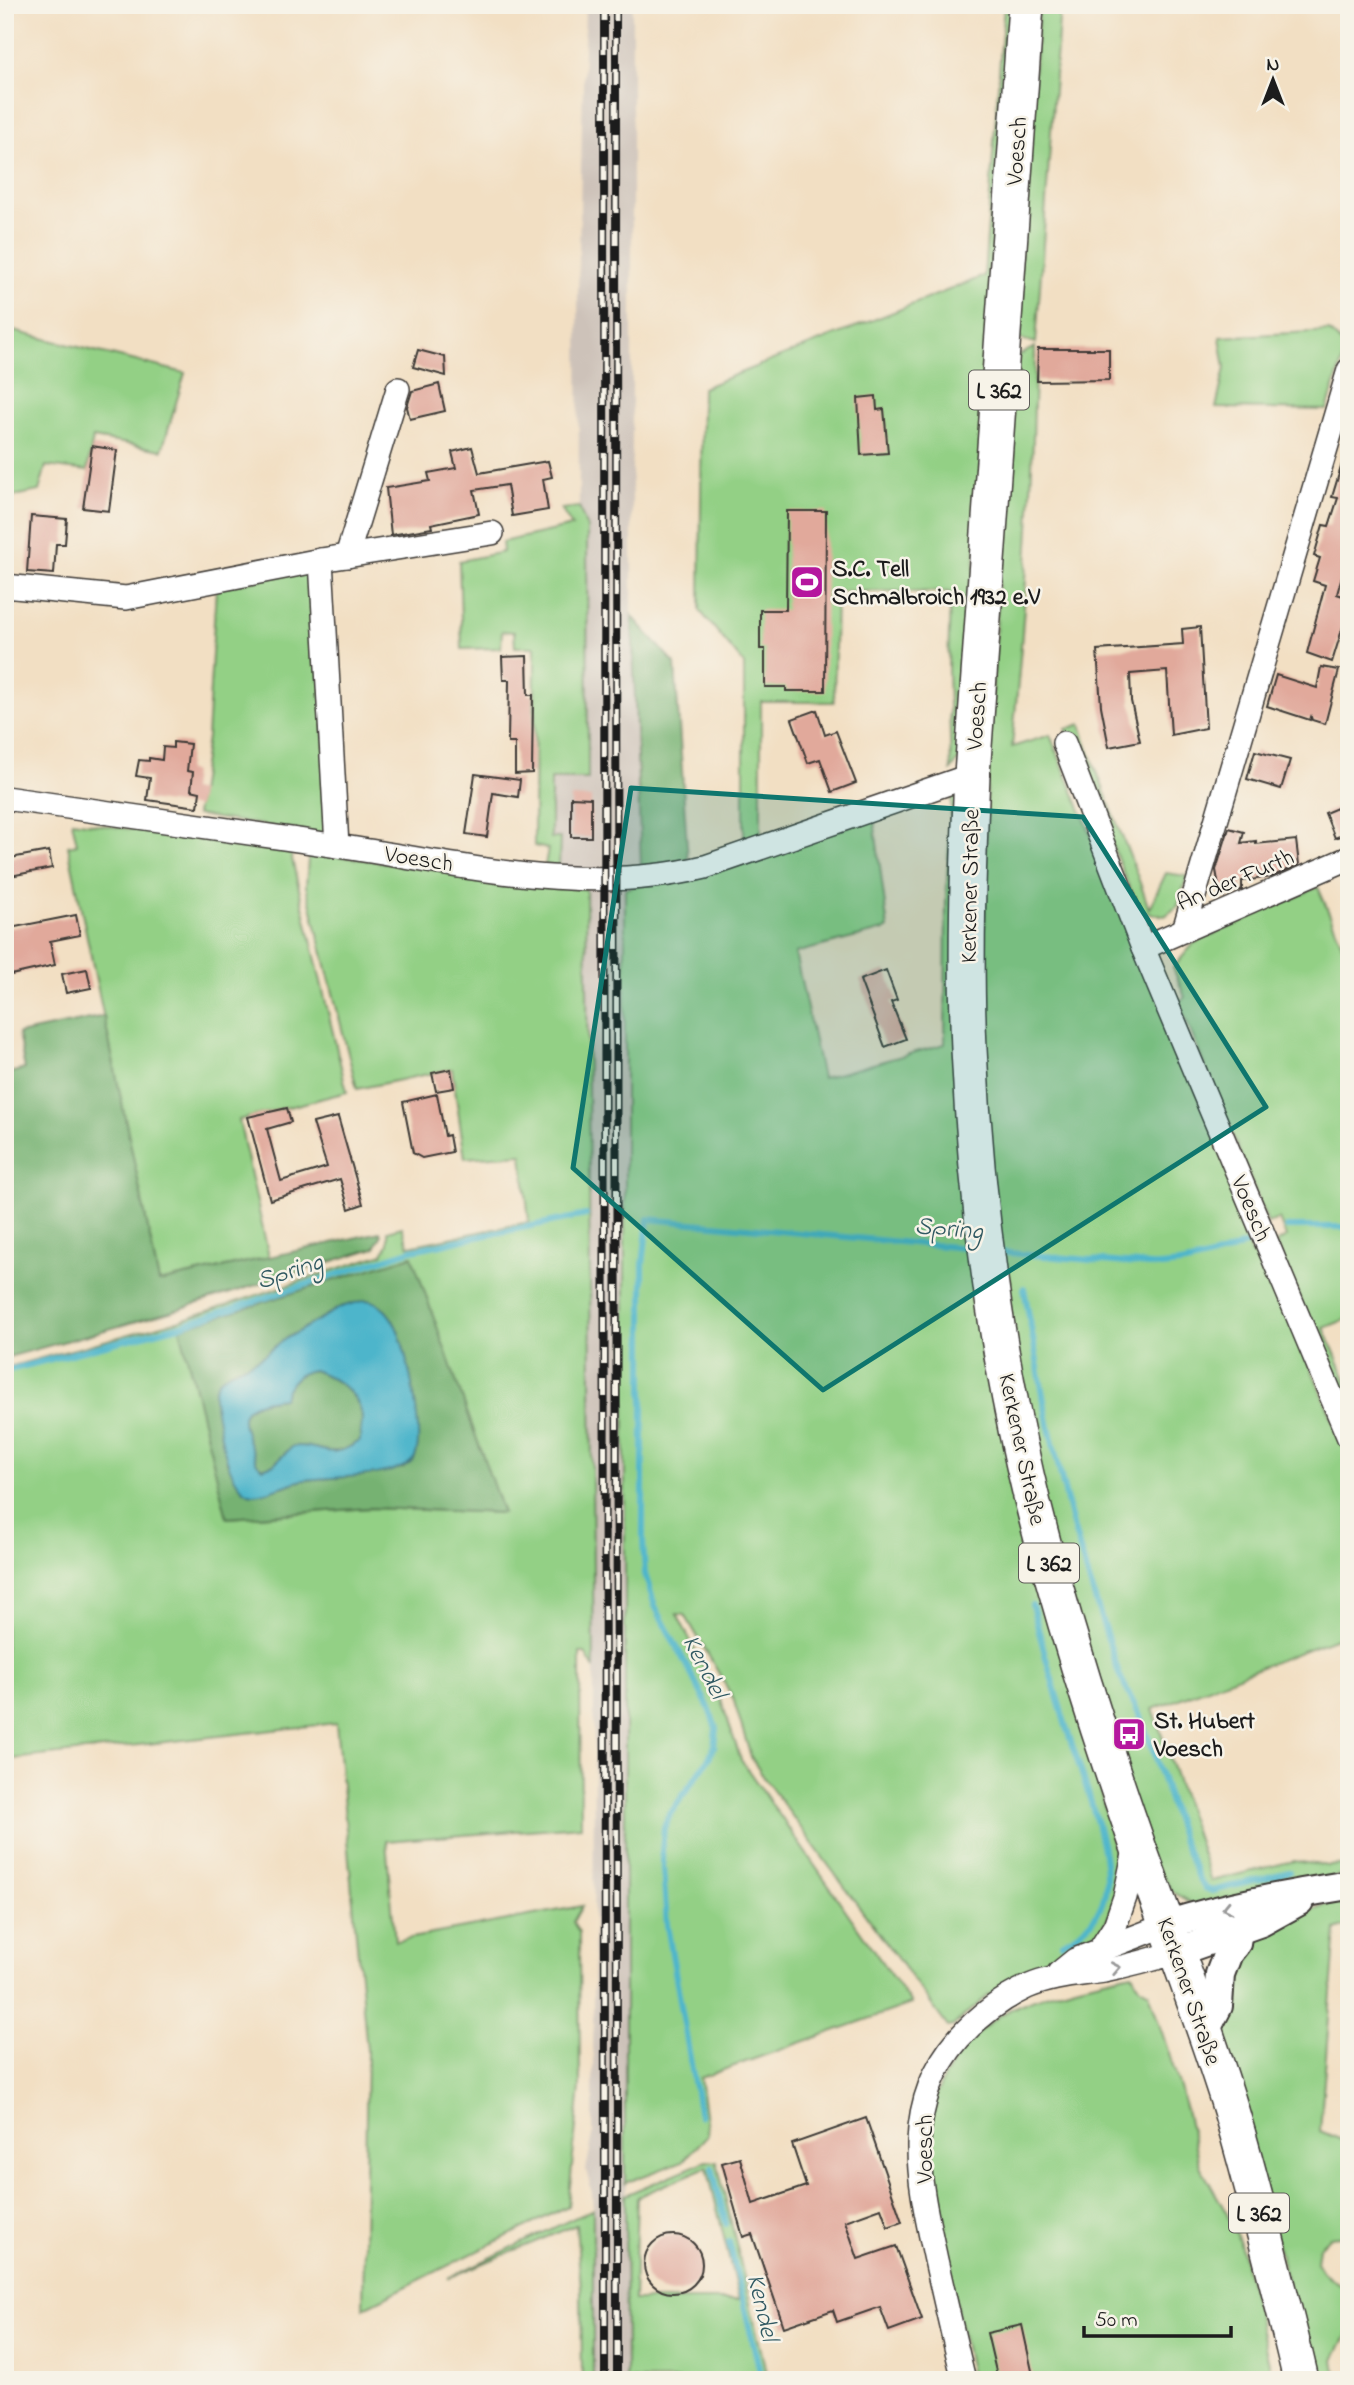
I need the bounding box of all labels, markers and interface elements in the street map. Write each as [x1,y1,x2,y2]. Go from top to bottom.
north arrow [1238,46,1308,116]
text: N [1267,52,1280,79]
street label: Voesch [999,116,1038,188]
road number: L 362 [969,370,1029,410]
place label: S.C. Tell Schmalbroich 1932 e.V [832,553,1040,616]
sports icon: S.C. Tell Schmalbroich 1932 e.V [788,563,826,601]
street label: Voesch [959,681,998,753]
street label: Kerkener Straße [953,808,990,963]
street label: Voesch [381,838,455,883]
street label: An der Furth [1172,841,1300,922]
street label: Voesch [1220,1170,1279,1247]
water label: Spring [913,1208,986,1252]
water label: Spring [252,1244,329,1301]
street label: Kerkener Straße [987,1370,1054,1529]
road number: L 362 [1019,1544,1079,1582]
water label: Kendel [671,1629,737,1708]
place label: St. Hubert Voesch [1153,1705,1256,1768]
bus stop icon: St. Hubert Voesch [1110,1715,1148,1753]
one-way arrow [1221,1900,1233,1914]
street label: Kerkener Straße [1146,1913,1229,2071]
one-way arrow [1110,1961,1122,1976]
street label: Voesch [909,2115,944,2184]
road number: L 362 [1229,2194,1289,2232]
water label: Kendel [735,2270,788,2347]
scale bar [1084,2294,1232,2338]
text: 50 m [1095,2306,1138,2336]

